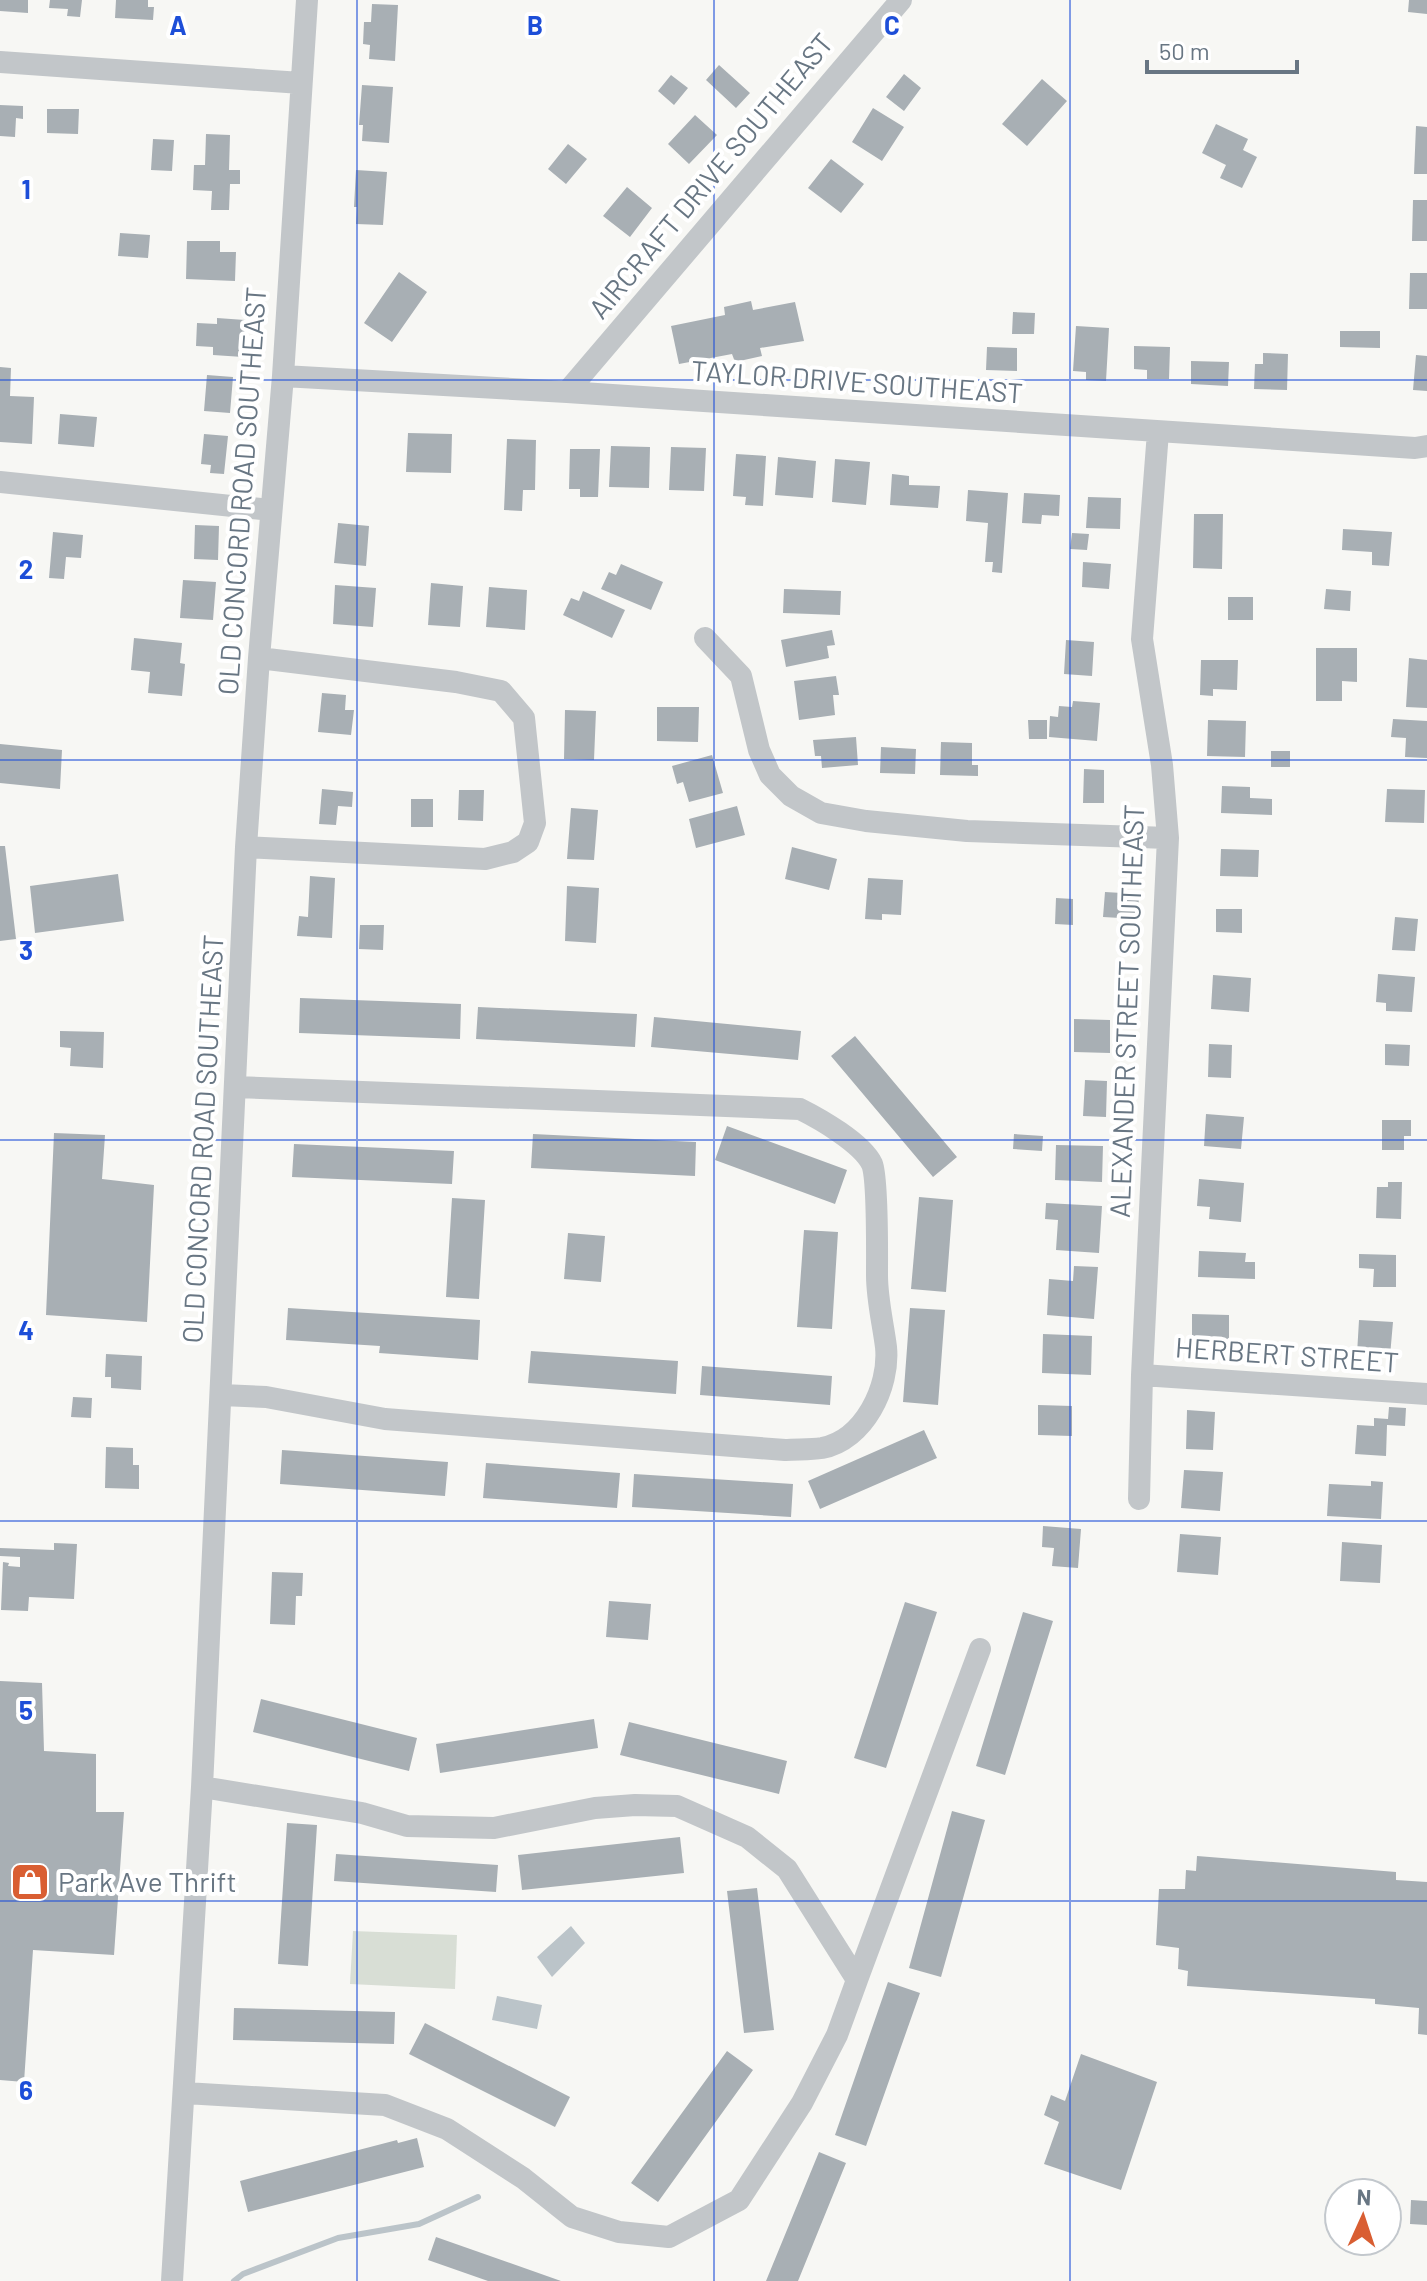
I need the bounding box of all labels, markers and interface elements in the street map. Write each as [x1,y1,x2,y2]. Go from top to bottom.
text: A [169,9,187,40]
text: B [527,9,543,40]
text: C [884,9,900,40]
scale bar [1147,24,1297,74]
street label: AIRCRAFT DRIVE SOUTHEAST [581,26,840,325]
text: 50 m [1159,36,1210,65]
text: 1 [21,173,31,204]
street label: OLD CONCORD ROAD SOUTHEAST [210,286,272,696]
street label: TAYLOR DRIVE SOUTHEAST [690,352,1024,410]
text: 2 [19,553,33,584]
street label: ALEXANDER STREET SOUTHEAST [1102,804,1150,1218]
text: 3 [19,934,33,965]
street label: OLD CONCORD ROAD SOUTHEAST [174,934,230,1344]
text: 4 [18,1314,34,1345]
street label: HERBERT STREET [1174,1329,1400,1379]
text: 5 [19,1694,33,1725]
shop icon: Park Ave Thrift [9,1861,51,1903]
place label: Park Ave Thrift [58,1864,237,1898]
text: 6 [19,2074,33,2105]
north arrow [1323,2177,1403,2257]
text: N [1356,2183,1372,2209]

